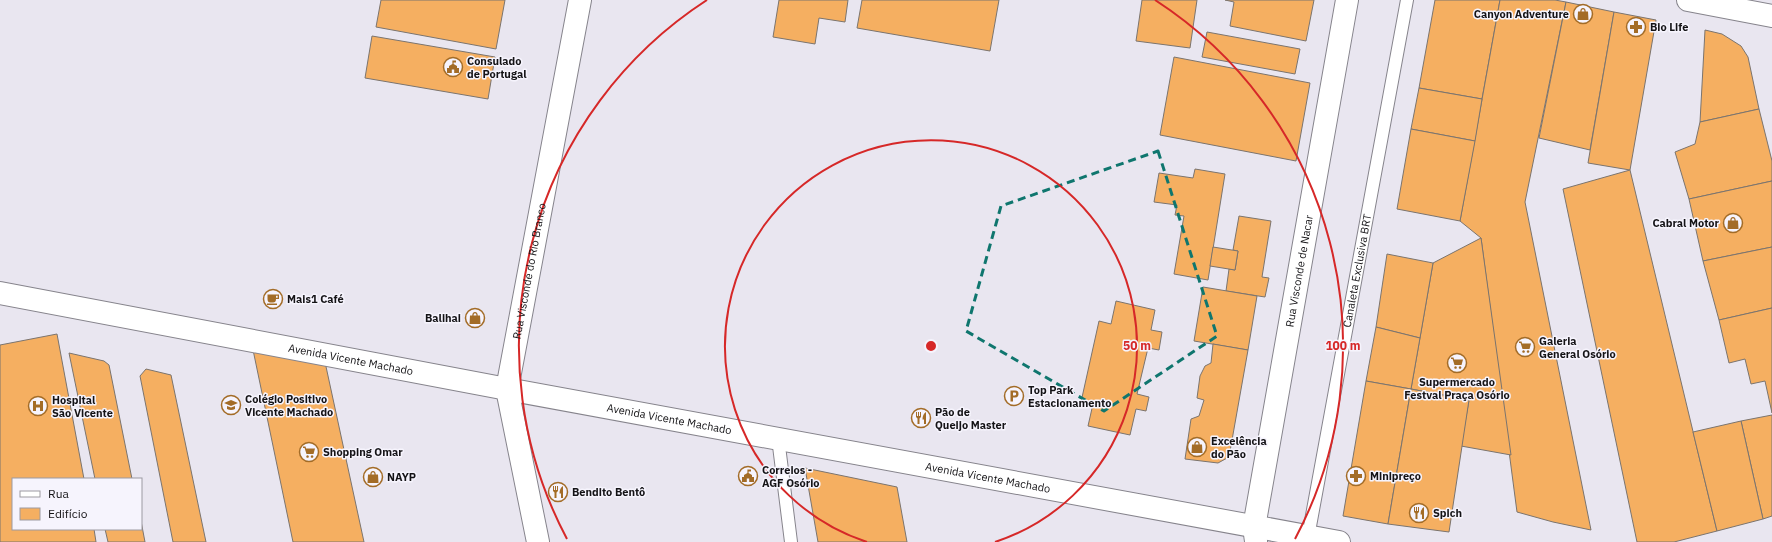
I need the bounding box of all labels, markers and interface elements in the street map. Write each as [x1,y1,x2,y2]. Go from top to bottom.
shop icon: Canyon Adventure [1572,3,1594,25]
place label: Canyon Adventure [1474,7,1569,21]
pharmacy icon: Bio Life [1625,16,1647,38]
place label: Bio Life [1650,20,1688,34]
place label: Consulado de Portugal [467,54,527,81]
public building icon: Consulado de Portugal [442,56,464,78]
street label: Rua Visconde do Rio Branco [509,202,549,340]
street label: Canaleta Exclusiva BRT [1340,212,1375,328]
shop icon: Cabral Motor [1722,212,1744,234]
street label: Rua Visconde de Nacar [1282,214,1316,328]
place label: Cabral Motor [1652,216,1720,230]
cafe icon: Mais1 Café [262,288,284,310]
place label: Mais1 Café [287,292,344,306]
shop icon: Balihai [464,307,486,329]
place label: Balihai [425,311,461,325]
place label: Galeria General Osório [1539,334,1616,361]
supermarket icon: Galeria General Osório [1514,336,1536,358]
text: 50 m [1123,338,1151,353]
text: 100 m [1325,338,1361,353]
centre of rings [924,339,938,353]
street label: Avenida Vicente Machado [287,341,414,378]
supermarket icon: Supermercado Festval Praça Osório [1446,352,1468,374]
place label: Supermercado Festval Praça Osório [1404,375,1510,402]
place label: Top Park Estacionamento [1028,383,1111,410]
parking icon: Top Park Estacionamento [1003,385,1025,407]
place label: Colégio Positivo Vicente Machado [245,392,333,419]
place label: Hospital São Vicente [52,393,113,420]
school or university icon: Colégio Positivo Vicente Machado [220,394,242,416]
hospital icon: Hospital São Vicente [27,395,49,417]
street label: Avenida Vicente Machado [606,400,733,437]
place label: Pão de Queijo Master [935,405,1007,432]
restaurant icon: Pão de Queijo Master [910,407,932,429]
place label: Excelência do Pão [1211,434,1267,461]
shop icon: Excelência do Pão [1186,436,1208,458]
supermarket icon: Shopping Omar [298,441,320,463]
place label: Shopping Omar [323,445,403,459]
street label: Avenida Vicente Machado [924,459,1052,496]
place label: Correios - AGF Osório [762,463,820,490]
public building icon: Correios - AGF Osório [737,465,759,487]
pharmacy icon: Minipreço [1345,465,1367,487]
shop icon: NAYP [362,466,384,488]
place label: Minipreço [1370,469,1421,483]
place label: NAYP [387,470,416,484]
legend [12,478,142,530]
restaurant icon: Bendito Bentô [547,481,569,503]
place label: Bendito Bentô [572,485,645,499]
text: Rua [48,486,69,501]
restaurant icon: Spich [1408,502,1430,524]
text: Edifício [48,506,88,521]
place label: Spich [1433,506,1462,520]

